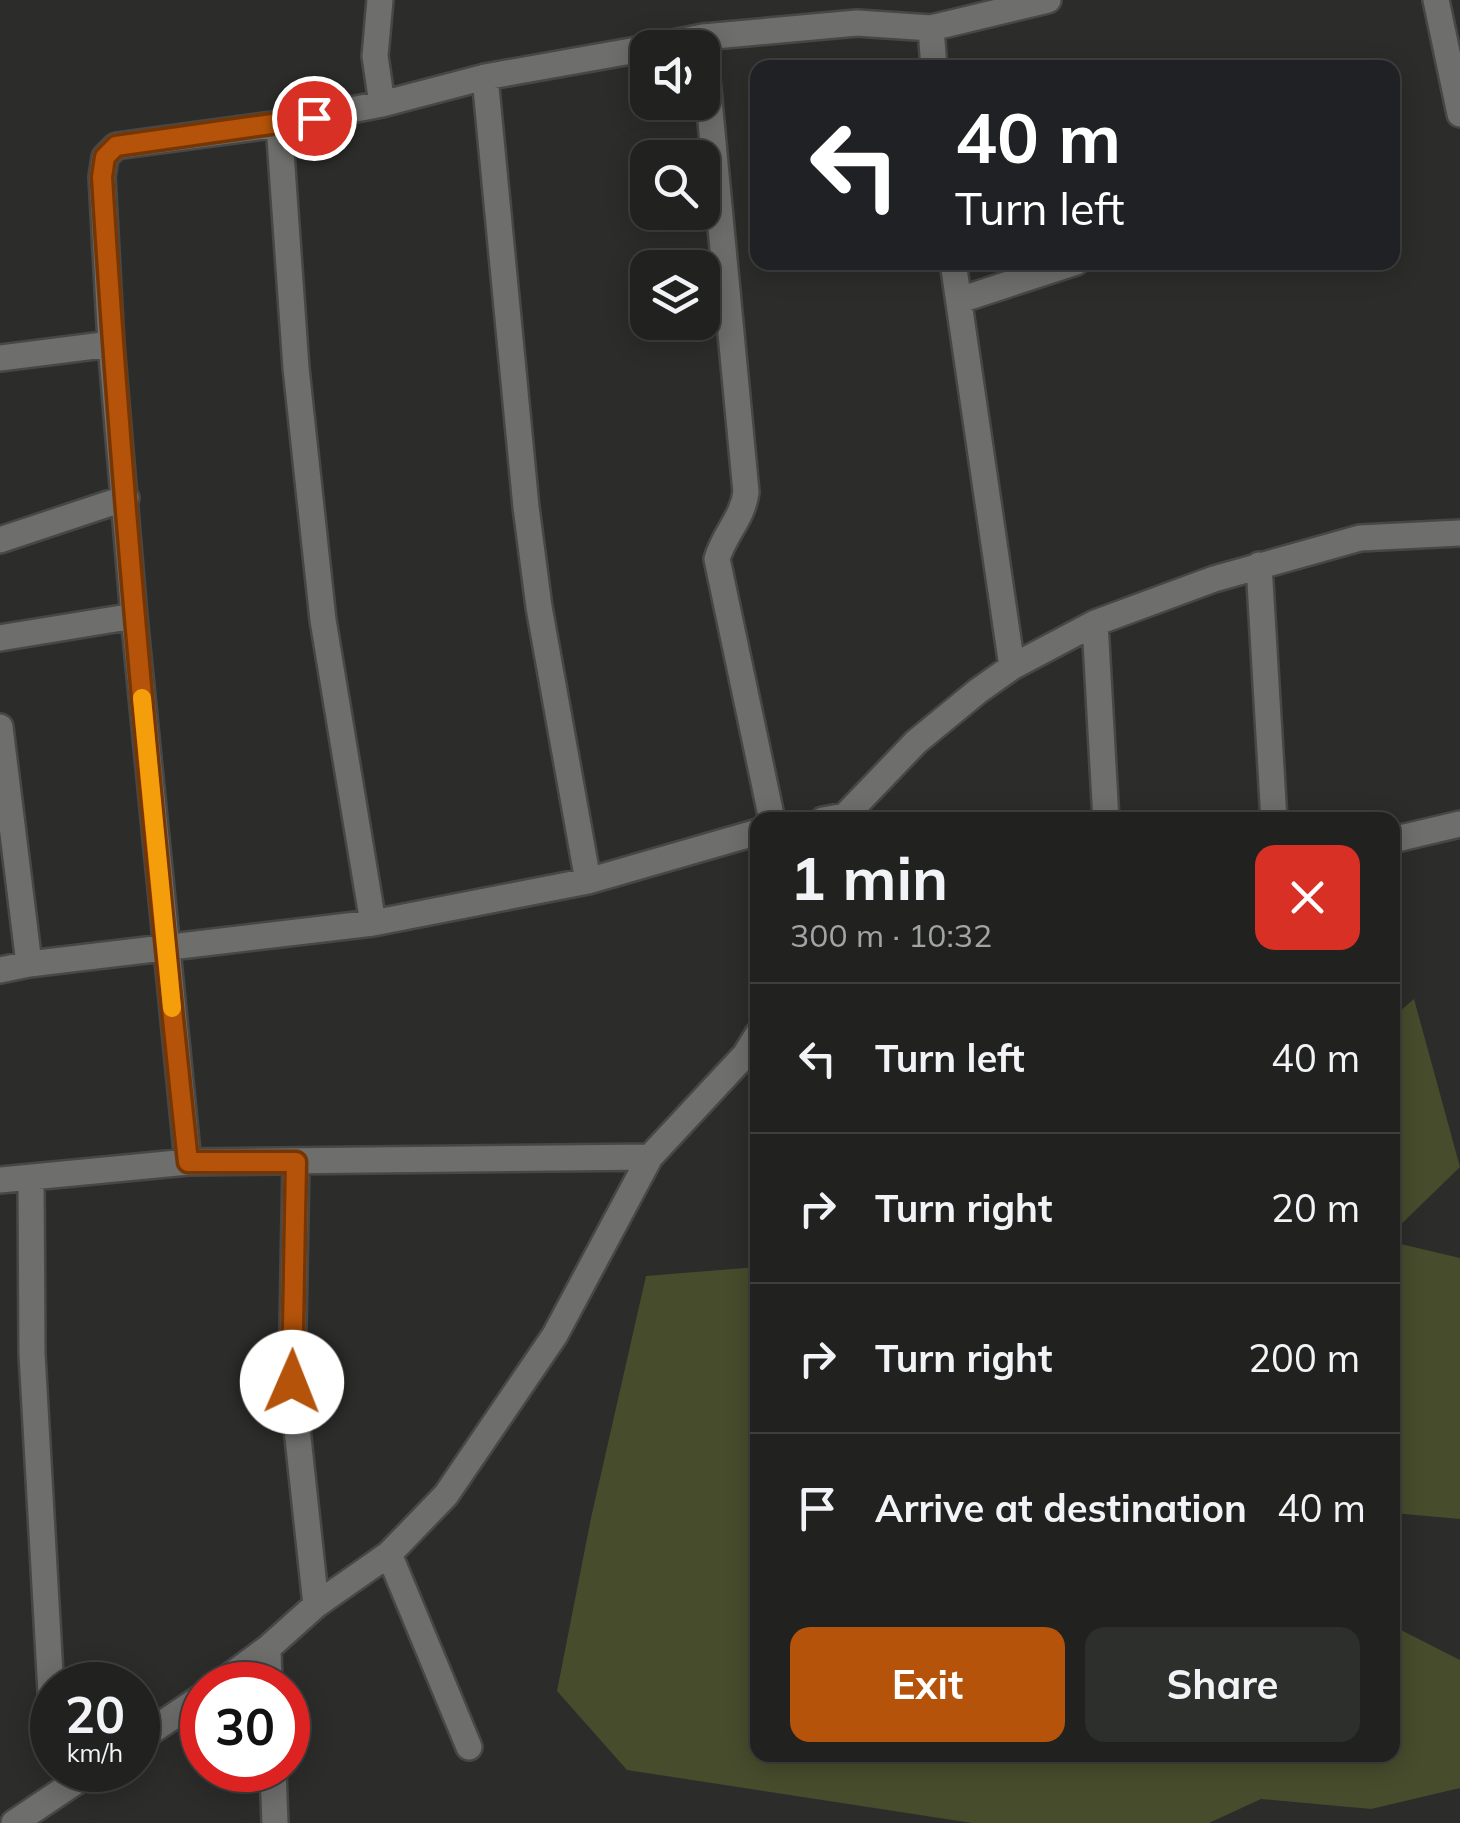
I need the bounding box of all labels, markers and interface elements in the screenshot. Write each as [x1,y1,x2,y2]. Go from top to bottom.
map controls [630,30,720,340]
button: sound [630,30,720,120]
pin [272,76,357,161]
icon: arrive [287,91,342,146]
text: 40 m [955,93,1121,181]
icon: left [790,100,920,230]
button: search [630,140,720,230]
text: Turn left [955,180,1124,236]
button: layers [630,250,720,340]
text: 1 min [790,840,948,915]
button: close [1255,845,1360,950]
text: 300 m · 10:32 [790,915,992,955]
icon: left [790,1031,845,1086]
text: Turn left [875,1034,1025,1082]
text: 40 m [1271,1034,1360,1082]
icon: right [790,1181,845,1236]
text: Turn right [875,1184,1052,1232]
text: 20 m [1271,1184,1360,1232]
position arrow [240,1330,344,1434]
icon: right [790,1331,845,1386]
text: Turn right [875,1334,1052,1382]
text: 200 m [1248,1334,1360,1382]
icon: arrive [790,1481,845,1536]
text: Arrive at destination [875,1484,1247,1532]
text: 40 m [1277,1484,1366,1532]
button: Exit [790,1627,1065,1742]
button: Share [1085,1627,1360,1742]
speed limit sign: 30 [180,1662,310,1792]
text: 20 [65,1683,125,1746]
text: km/h [67,1737,123,1768]

